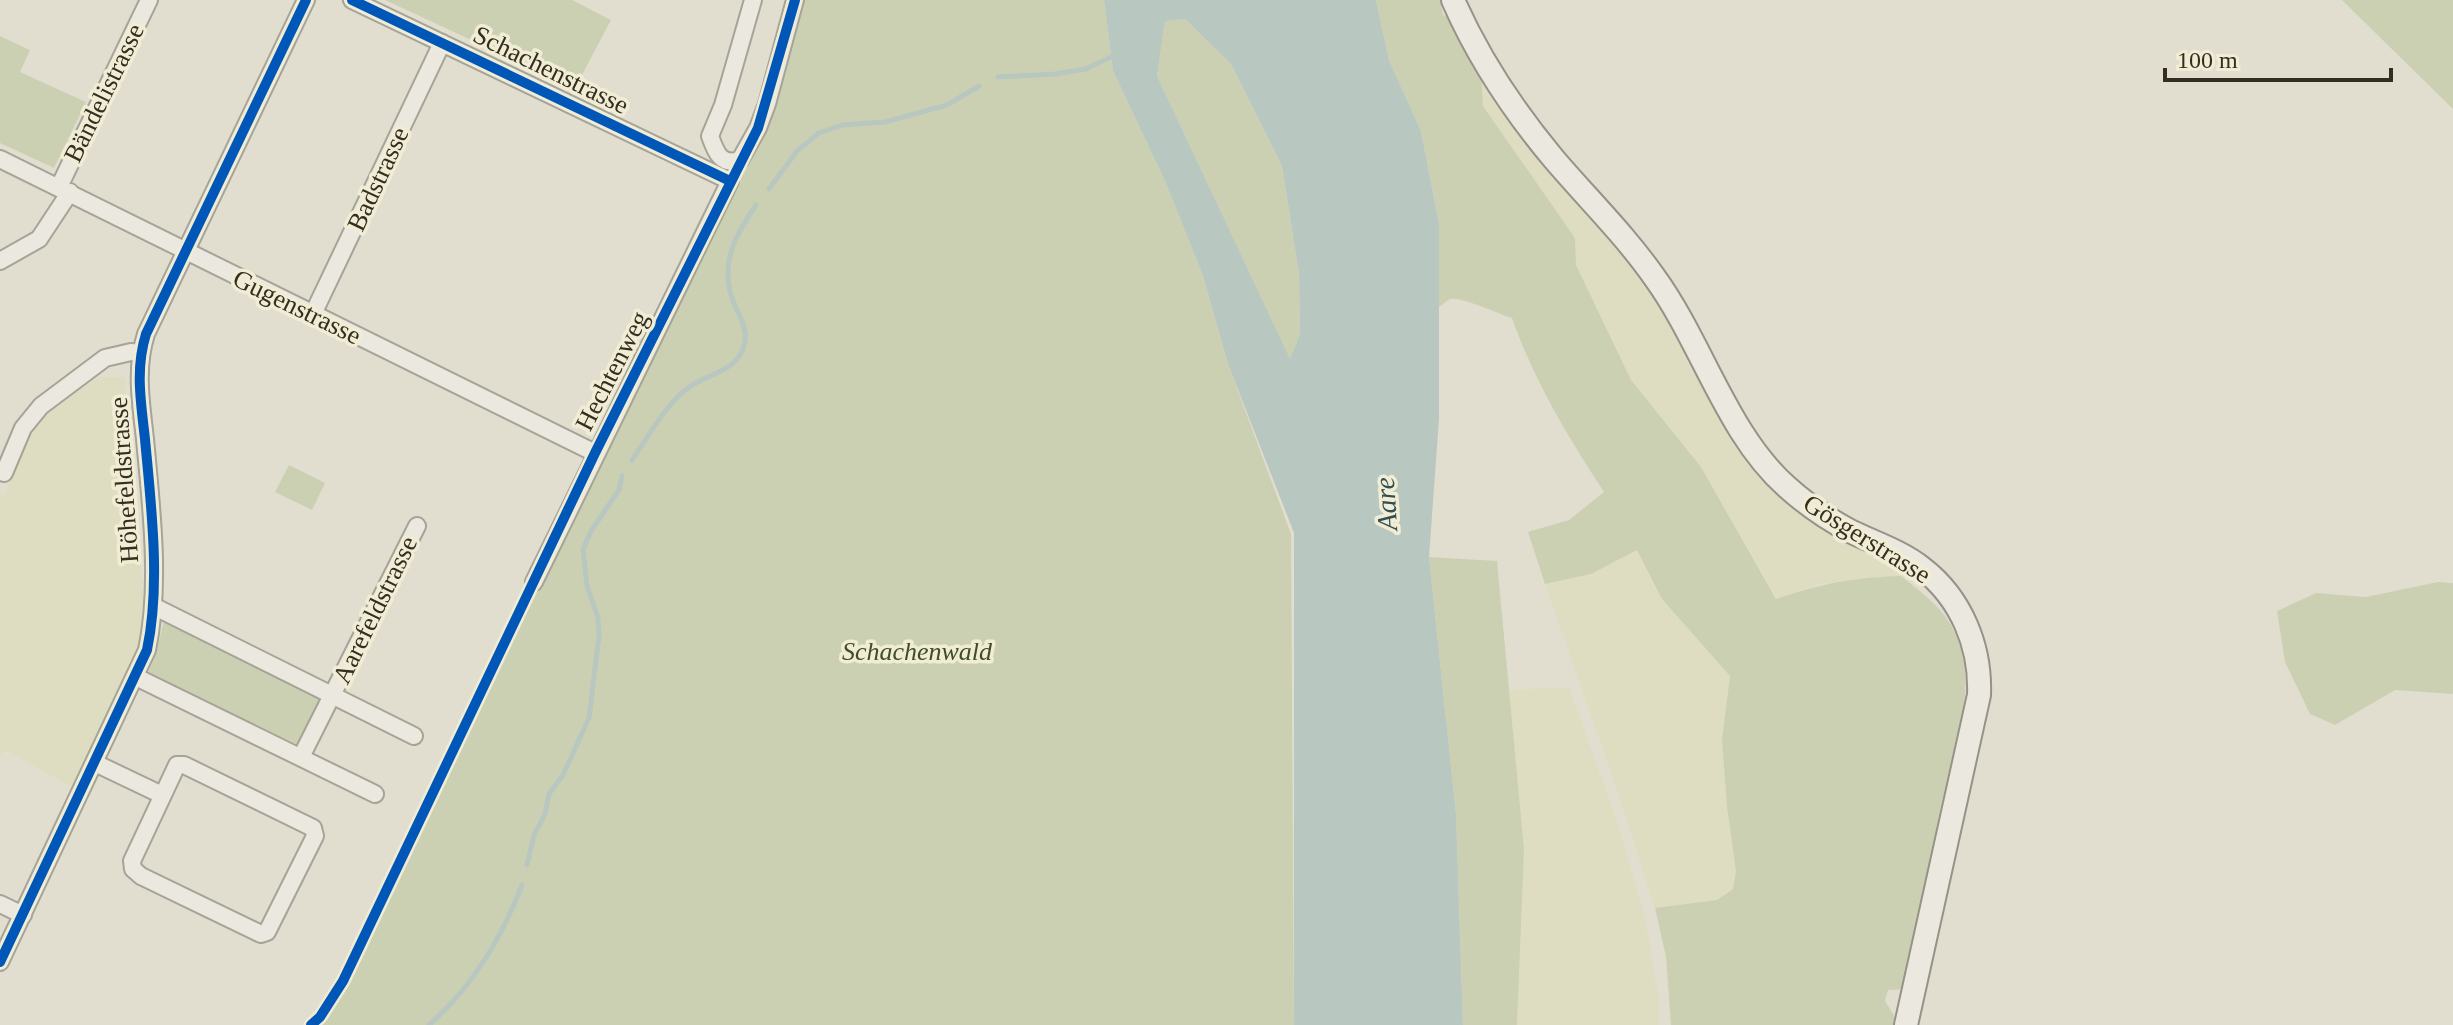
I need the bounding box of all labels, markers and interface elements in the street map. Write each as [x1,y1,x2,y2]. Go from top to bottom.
street label: Bändelistrasse [58,19,150,167]
street label: Schachenstrasse [469,20,633,120]
scale bar [2165,32,2391,82]
text: 100 m [2177,47,2238,73]
street label: Badstrasse [341,122,415,236]
street label: Gugenstrasse [228,264,366,350]
street label: Hechtenweg [570,307,654,435]
street label: Höhefeldstrasse [104,396,144,564]
water label: Aare [1369,476,1403,534]
street label: Gösgerstrasse [1798,488,1936,590]
street label: Aarefeldstrasse [327,532,423,688]
park label: Schachenwald [842,637,993,666]

